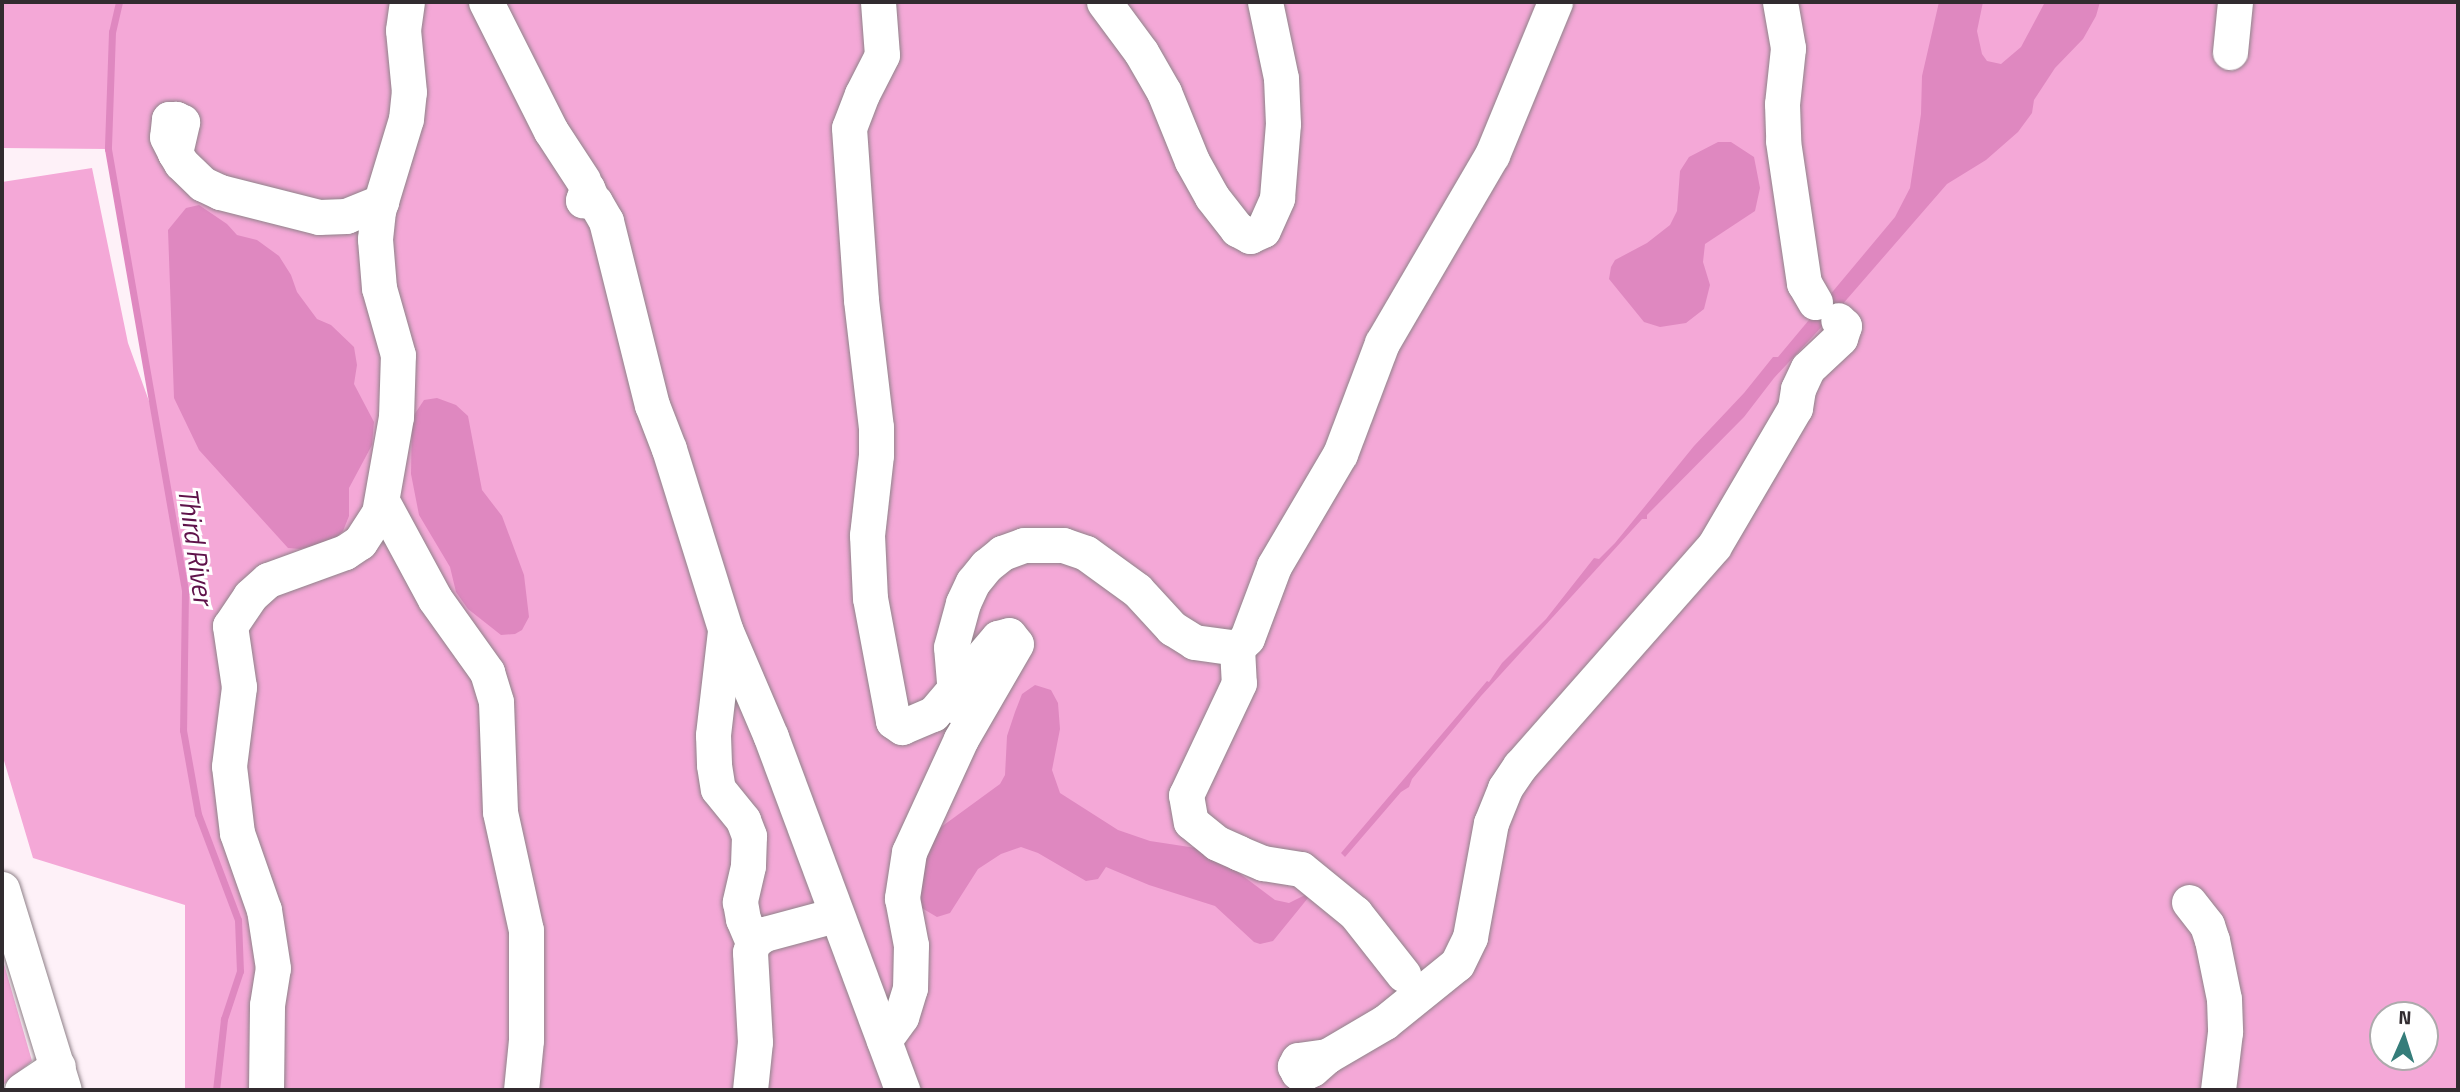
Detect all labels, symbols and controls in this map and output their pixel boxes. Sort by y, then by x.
water label: Third River [171,486,221,606]
north arrow [2369,1001,2439,1071]
text: N [2398,1002,2412,1031]

